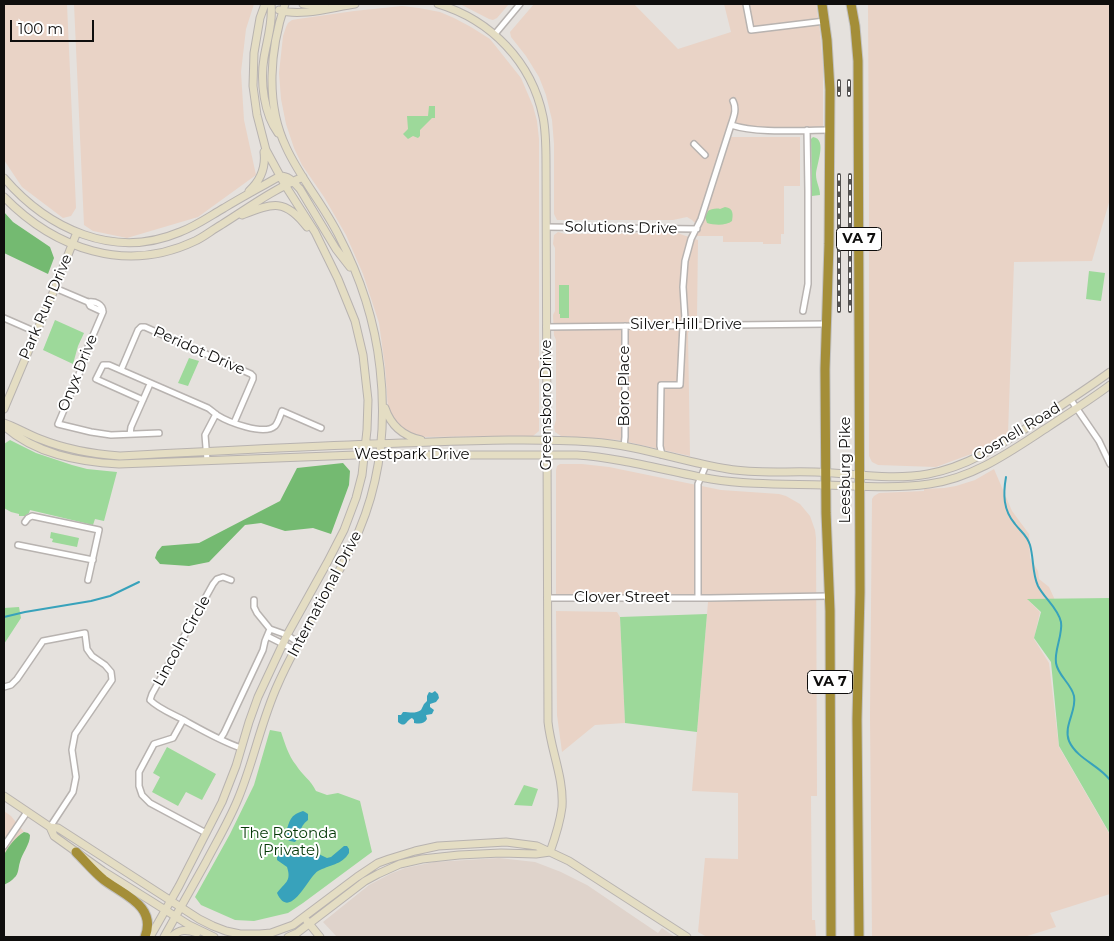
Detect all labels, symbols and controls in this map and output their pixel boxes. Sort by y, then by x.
scale bar [12,10,96,42]
text: 100 m [18,19,63,38]
street label: Solutions Drive [564,218,678,238]
road number: VA 7 [836,228,882,250]
street label: Park Run Drive [16,252,76,362]
street label: Silver Hill Drive [630,316,742,334]
street label: Peridot Drive [150,323,248,379]
street label: Onyx Drive [54,332,102,414]
street label: Greensboro Drive [538,339,556,471]
street label: Boro Place [616,346,634,426]
street label: Gosnell Road [970,399,1064,465]
street label: Leesburg Pike [837,417,855,523]
street label: Westpark Drive [354,446,470,464]
street label: International Drive [284,528,366,660]
street label: Clover Street [574,589,670,607]
street label: Lincoln Circle [150,593,214,689]
road number: VA 7 [808,670,852,694]
park label: The Rotonda (Private) [241,825,337,860]

